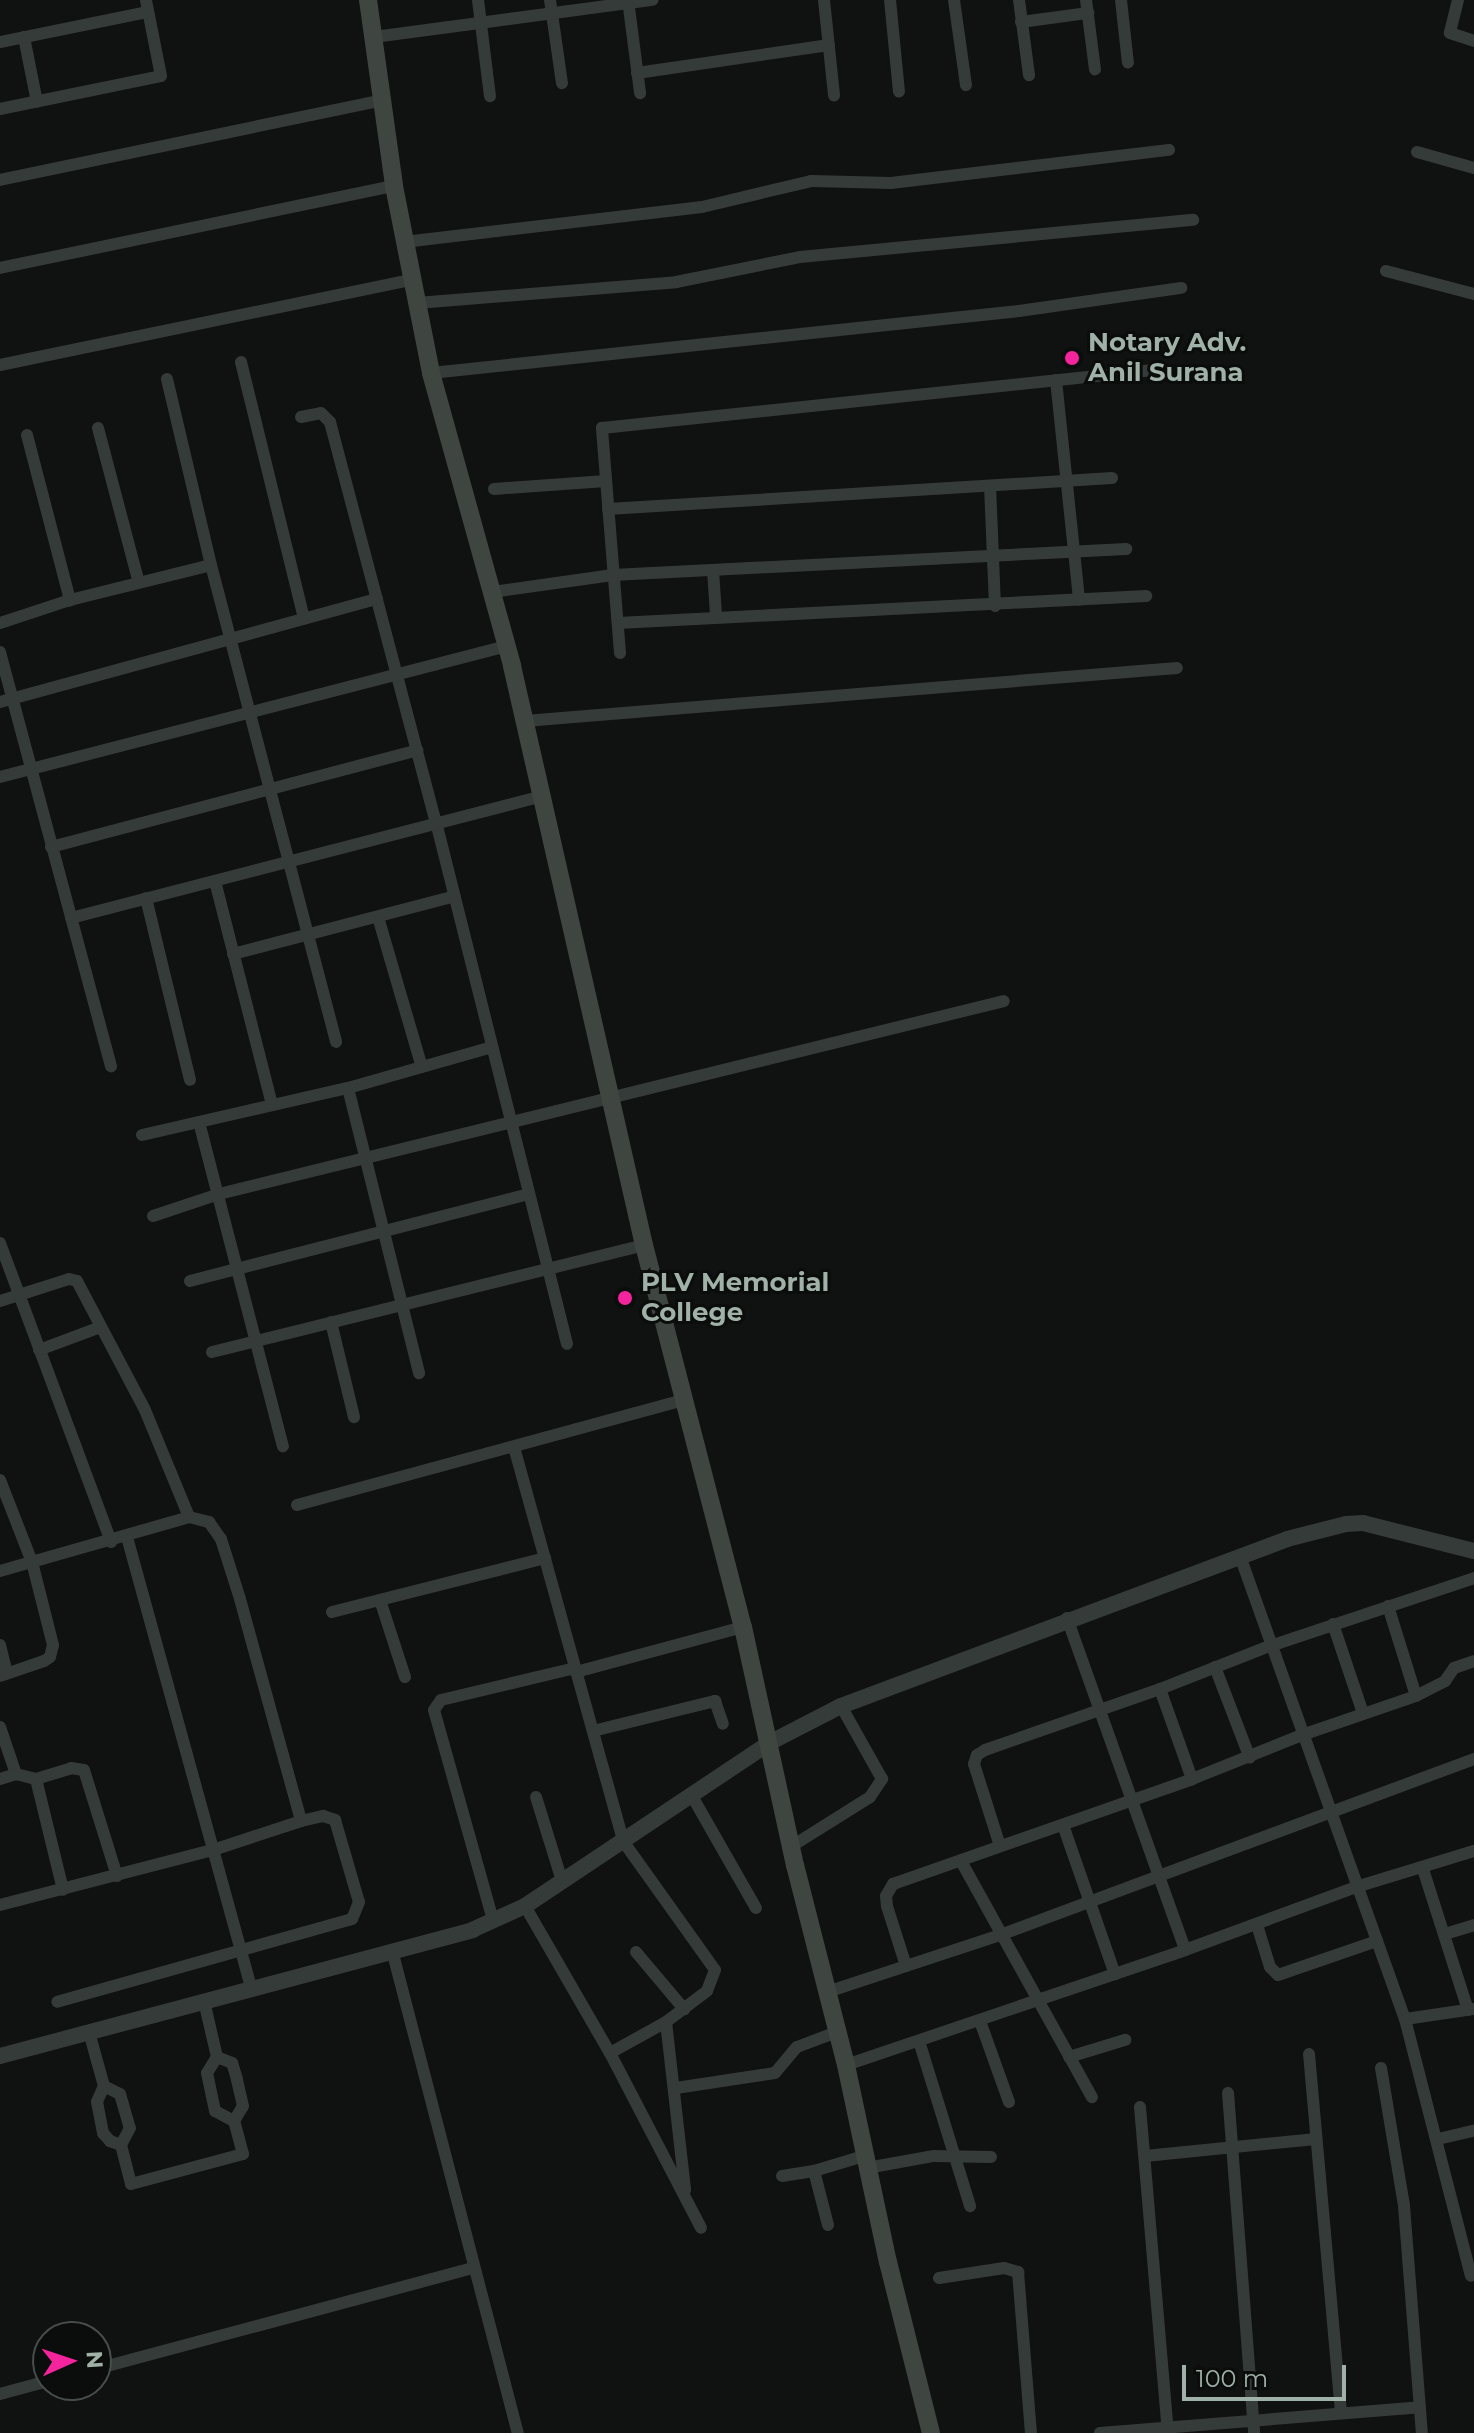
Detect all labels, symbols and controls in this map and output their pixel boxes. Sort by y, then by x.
place label: Notary Adv. Anil Surana [1088,327,1246,388]
marker: Notary Adv. Anil Surana [1063,349,1081,367]
place label: PLV Memorial College [641,1267,829,1328]
marker: PLV Memorial College [616,1289,634,1307]
north arrow [32,2321,112,2401]
scale bar [1186,2349,1350,2399]
text: N [81,2350,108,2369]
text: 100 m [1196,2364,1268,2393]

